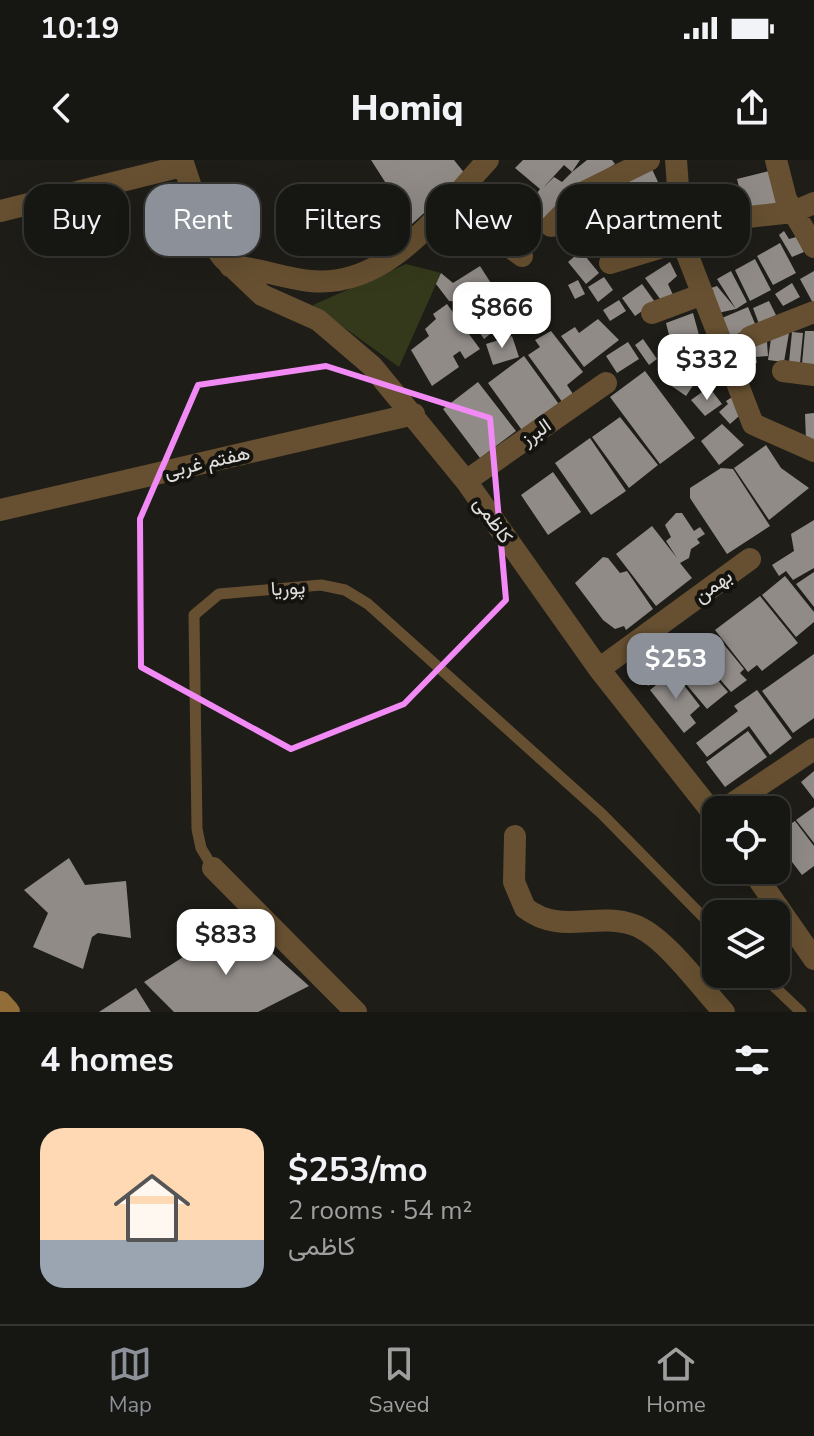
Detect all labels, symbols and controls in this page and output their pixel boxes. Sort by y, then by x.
text: 10:19 [40,8,119,49]
text: Homiq [351,84,463,133]
icon: back [40,86,84,130]
icon: share [730,86,774,130]
chip: Buy [24,184,129,256]
chip: Rent [145,184,260,256]
chip: Filters [276,184,410,256]
chip: New [426,184,541,256]
chip: Apartment [557,184,750,256]
pin: $866 [455,282,549,350]
text: $866 [471,290,533,325]
pin: $332 [660,334,754,402]
text: $332 [676,342,738,377]
street label: البرز [514,412,557,453]
street label: هفتم غربی [161,439,253,485]
street label: کاظمی [467,491,519,549]
street label: بهمن [688,563,738,609]
street label: پوریا [270,573,306,603]
pin: $253 [629,633,723,701]
text: $253 [645,641,707,676]
map controls [702,796,790,988]
button: locate [702,796,790,884]
button: layers [702,900,790,988]
pin: $833 [179,909,273,977]
text: $833 [195,917,257,952]
text: 4 homes [40,1037,174,1083]
icon: filters [730,1038,774,1082]
text: $253/mo [288,1147,428,1193]
icon: home [104,1160,200,1256]
text: 2 rooms · 54 m² [288,1193,472,1228]
text: کاظمی [288,1229,355,1264]
tab: Map [108,1342,152,1420]
tab: Saved [369,1342,430,1420]
tab: Home [646,1342,706,1420]

